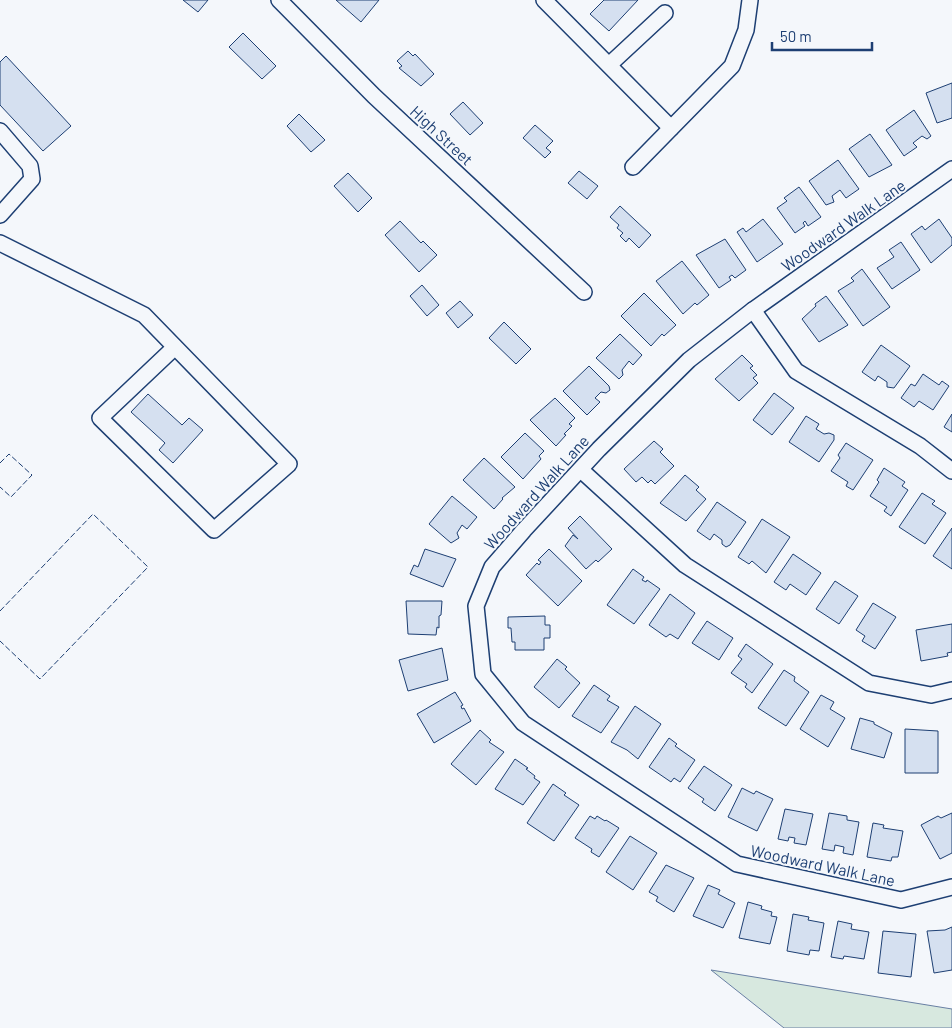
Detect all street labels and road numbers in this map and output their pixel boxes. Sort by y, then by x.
street label: High Street [407,101,477,169]
street label: Woodward Walk Lane [777,175,909,275]
street label: Woodward Walk Lane [480,431,592,553]
street label: Woodward Walk Lane [749,840,897,890]

